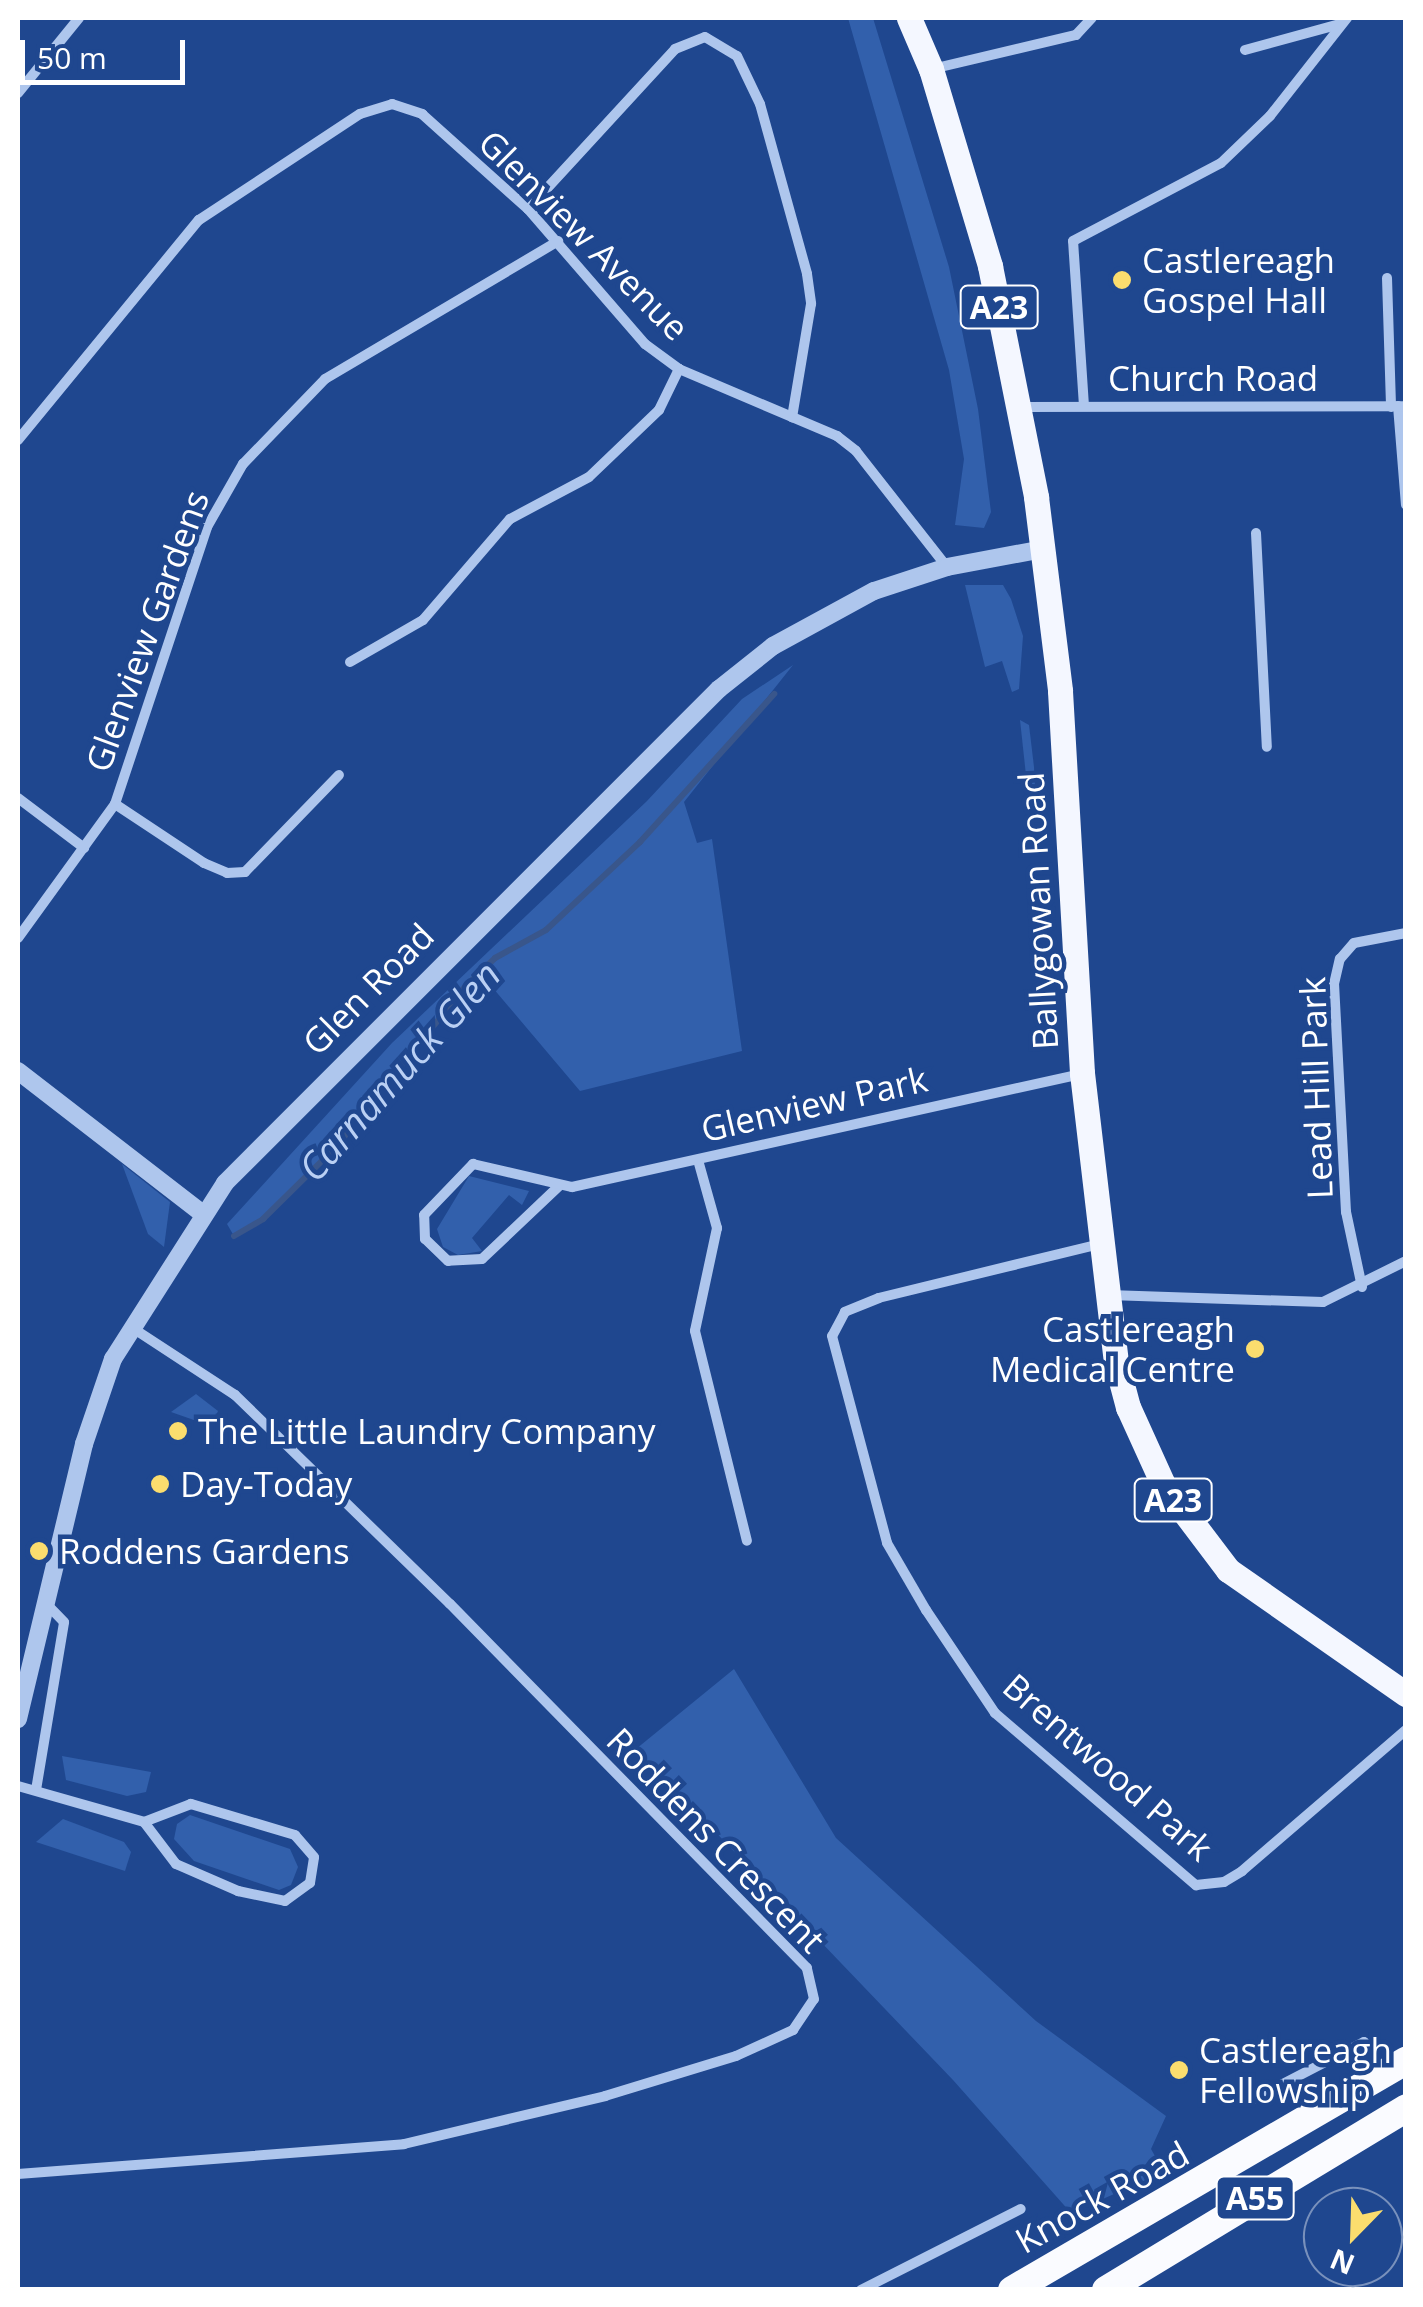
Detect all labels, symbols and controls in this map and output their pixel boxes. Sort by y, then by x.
scale bar [25,20,190,82]
text: 50 m [37,37,107,78]
street label: Glenview Avenue [470,121,698,349]
place label: Castlereagh Gospel Hall [1142,239,1335,321]
marker: Castlereagh Gospel Hall [1111,269,1133,291]
road number: A23 [959,280,1039,334]
street label: Church Road [1108,357,1318,399]
street label: Glenview Gardens [77,485,217,777]
street label: Ballygowan Road [1010,771,1066,1051]
street label: Glen Road [294,915,442,1063]
water label: Carnamuck Glen [289,952,509,1190]
street label: Lead Hill Park [1291,976,1341,1200]
street label: Glenview Park [697,1058,931,1150]
place label: Castlereagh Medical Centre [990,1308,1235,1390]
marker: Castlereagh Medical Centre [1244,1338,1266,1360]
place label: The Little Laundry Company [198,1410,655,1452]
marker: The Little Laundry Company [167,1420,189,1442]
place label: Day-Today [180,1463,352,1505]
marker: Day-Today [149,1473,171,1495]
road number: A23 [1133,1473,1213,1527]
place label: Roddens Gardens [59,1530,350,1572]
marker: Roddens Gardens [28,1540,50,1562]
street label: Brentwood Park [995,1665,1221,1869]
street label: Roddens Crescent [598,1719,834,1961]
place label: Castlereagh Fellowship [1199,2029,1392,2111]
marker: Castlereagh Fellowship [1168,2059,1190,2081]
street label: Knock Road [1008,2132,1196,2262]
road number: A55 [1215,2171,1295,2225]
north arrow [1303,2187,1403,2287]
text: N [1324,2241,1360,2285]

